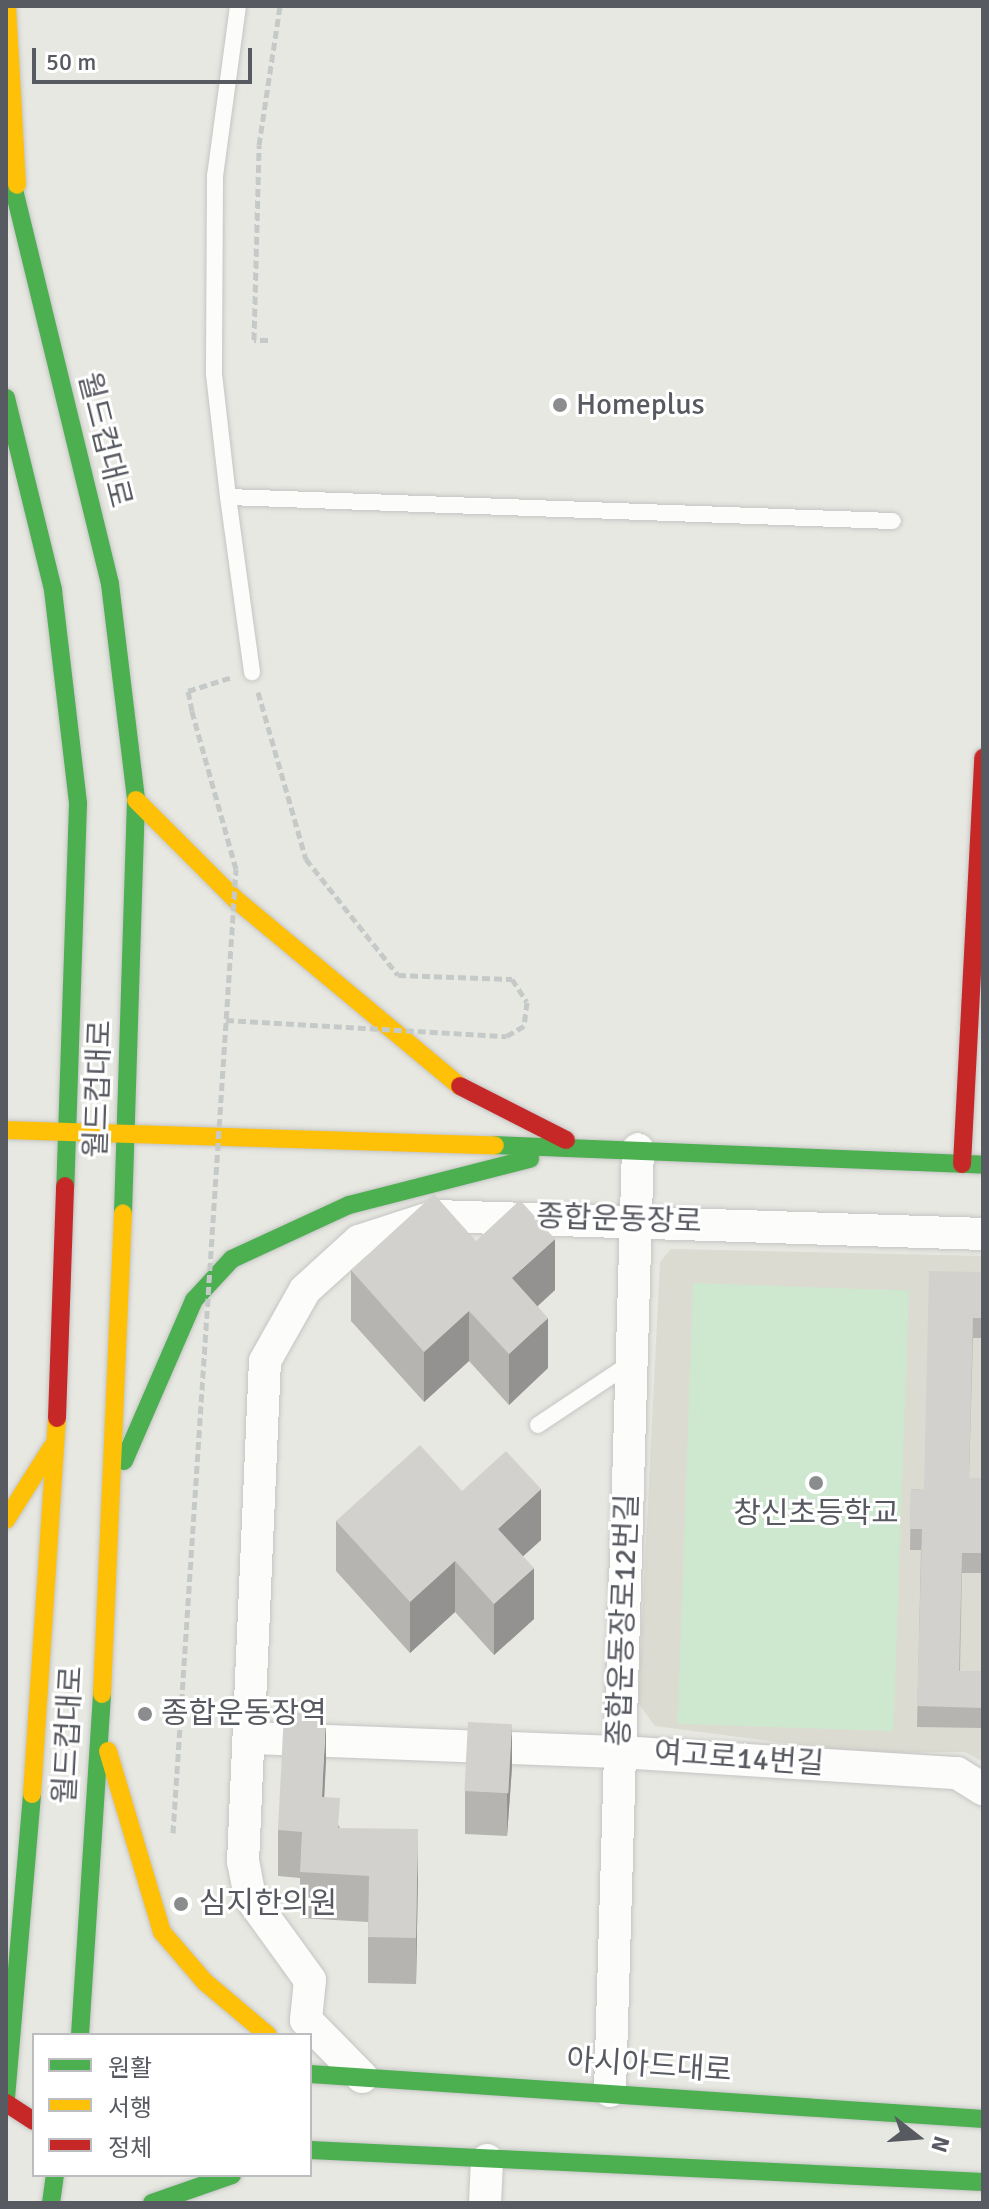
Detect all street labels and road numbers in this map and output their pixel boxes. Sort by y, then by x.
street label: 월드컵대로 [70,369,138,511]
street label: 월드컵대로 [79,1019,119,1159]
street label: 종합운동장로 [536,1199,702,1241]
street label: 종합운동장로12번길 [602,1493,646,1747]
street label: 월드컵대로 [47,1665,91,1805]
street label: 여고로14번길 [653,1735,825,1783]
street label: 아시아드대로 [565,2042,733,2090]

